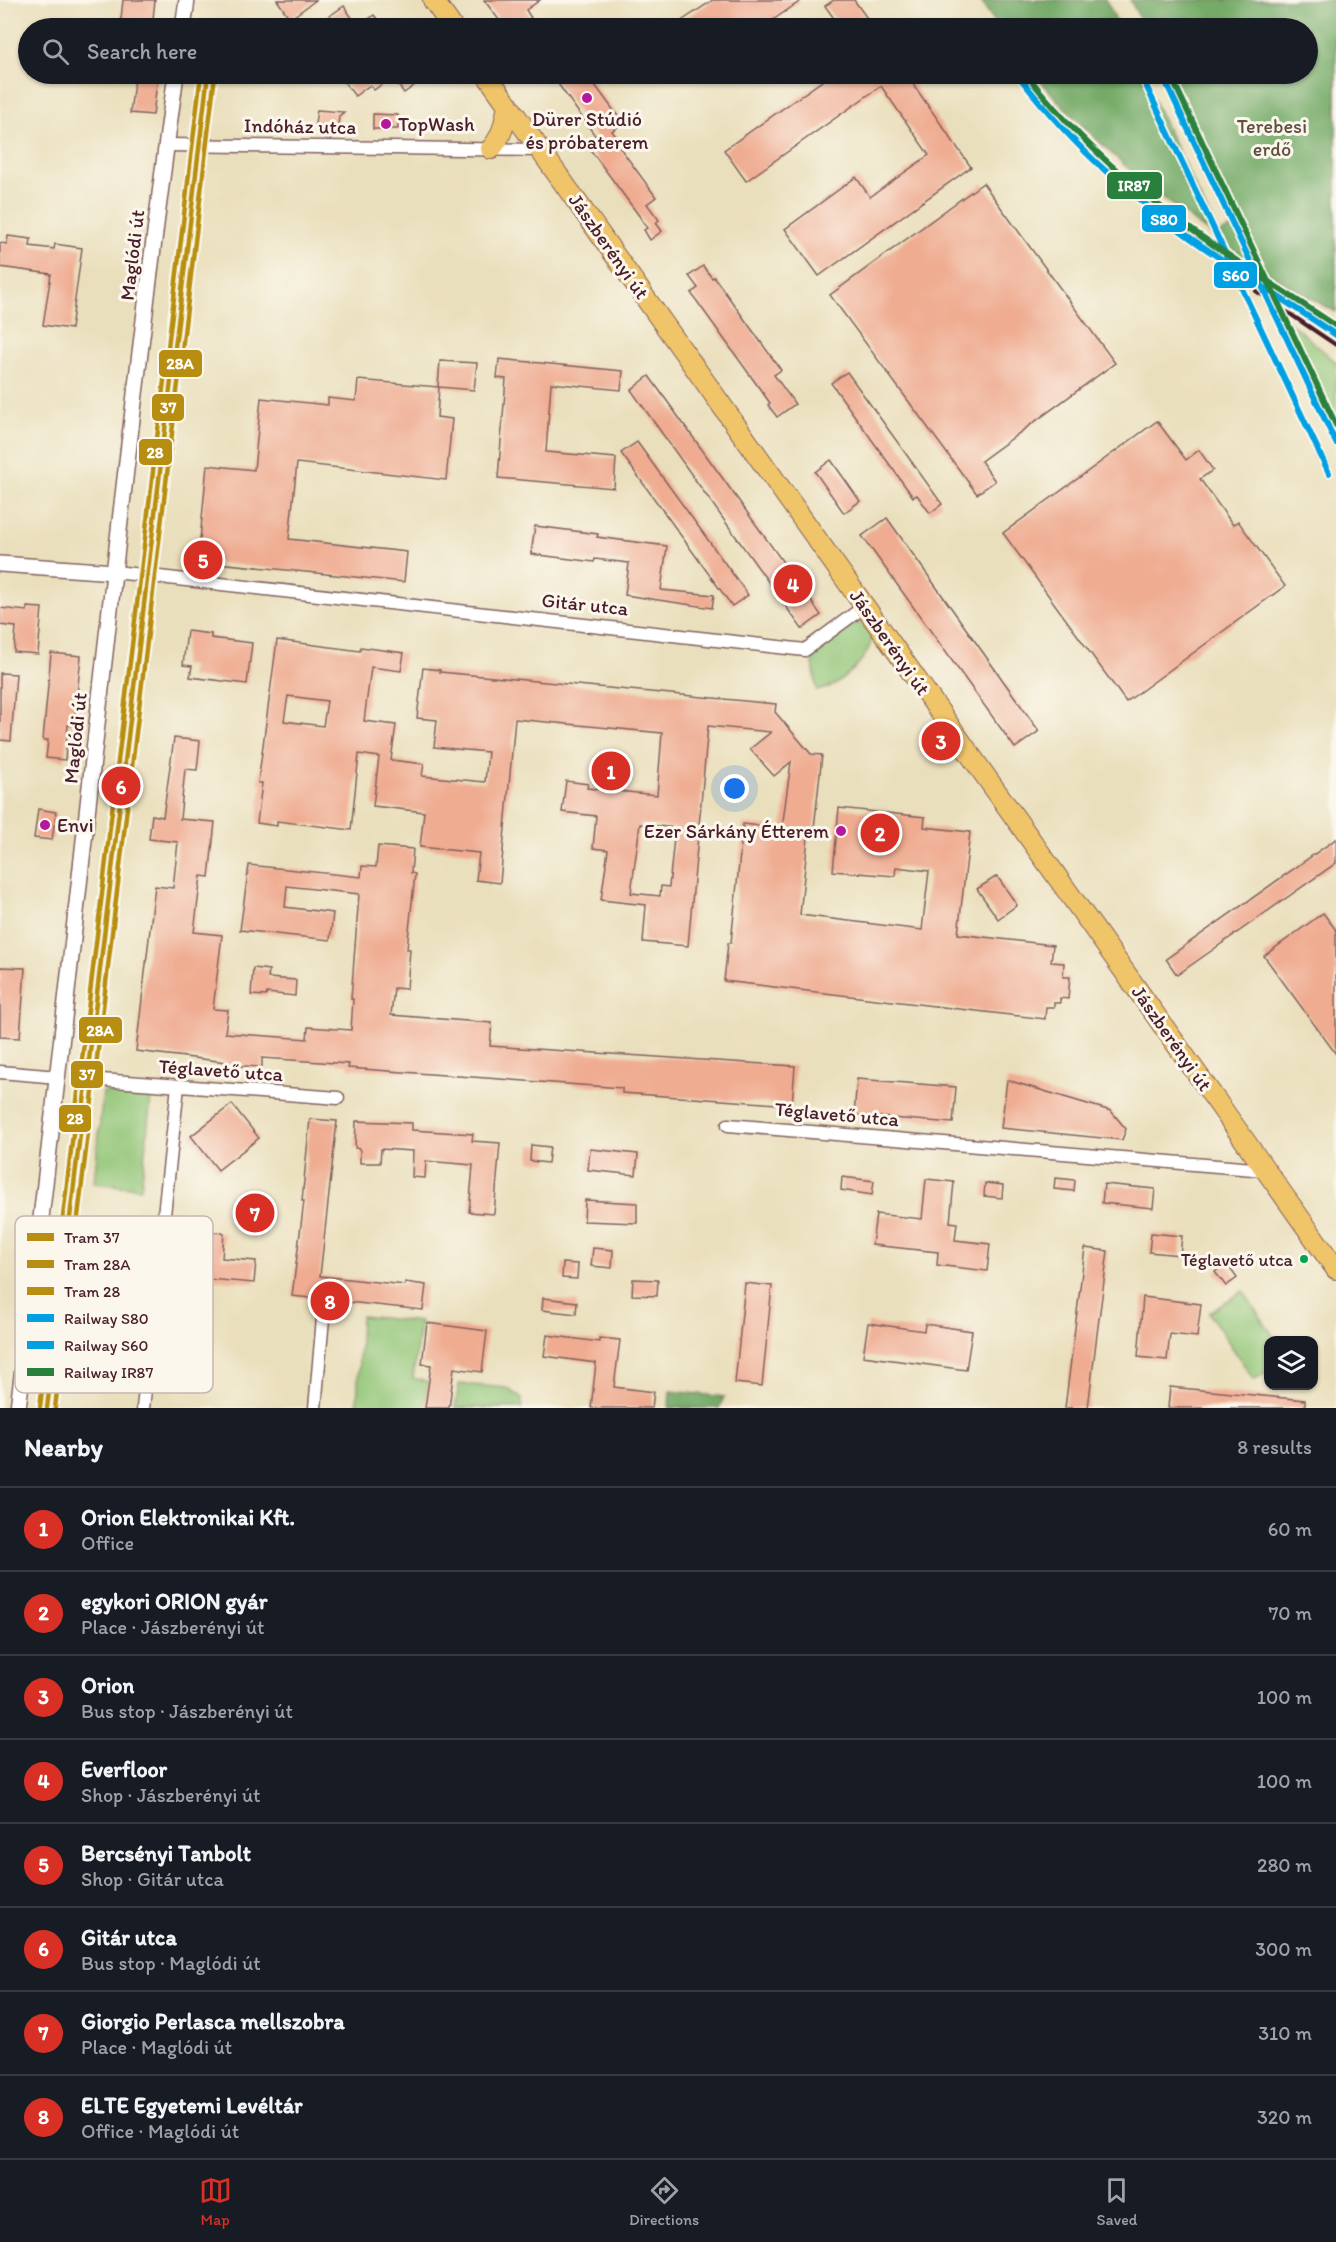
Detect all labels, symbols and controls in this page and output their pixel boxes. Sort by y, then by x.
search box [18,18,1318,84]
icon: search [39,35,72,68]
text: Search here [87,38,197,65]
marker: Dürer Stúdió és próbaterem [580,91,594,105]
place label: Dürer Stúdió és próbaterem [525,107,649,154]
place label: TopWash [398,112,475,136]
street label: Indóház utca [244,113,357,139]
park label: Terebesi erdő [1237,114,1307,161]
marker: TopWash [379,117,393,131]
line badge: IR87 [1106,171,1163,200]
text: IR87 [1118,176,1150,195]
street label: Jászberényi út [564,189,654,303]
line badge: S80 [1141,204,1187,233]
street label: Maglódi út [115,208,149,302]
text: S80 [1150,210,1178,229]
line badge: S60 [1213,261,1258,289]
text: S60 [1222,266,1250,285]
line badge: 28A [158,349,203,378]
text: 28A [166,354,194,373]
line badge: 37 [151,393,185,422]
text: 37 [160,398,176,417]
line badge: 28 [138,438,173,466]
text: 28 [146,443,164,462]
pin: 5 [184,538,222,582]
pin: 4 [774,562,812,606]
street label: Jászberényi út [845,585,935,699]
street label: Gitár utca [540,588,630,621]
street label: Maglódi út [58,691,92,785]
pin: 3 [922,718,960,764]
pin: 1 [592,748,630,794]
pin: 6 [102,764,140,808]
your location [720,774,749,803]
pin: 2 [860,810,900,856]
place label: Envi [57,813,94,837]
marker: Envi [38,818,52,832]
place label: Ezer Sárkány Étterem [644,819,829,843]
marker: Ezer Sárkány Étterem [834,824,848,838]
street label: Jászberényi út [1127,981,1217,1095]
line badge: 28A [78,1016,123,1044]
text: 28A [86,1021,114,1040]
street label: Téglavető utca [158,1054,285,1086]
line badge: 37 [70,1060,104,1089]
text: 37 [79,1065,95,1084]
street label: Téglavető utca [774,1097,901,1131]
line badge: 28 [58,1104,92,1133]
text: 28 [66,1109,84,1128]
pin: 7 [236,1190,274,1236]
legend [15,1216,213,1393]
text: Tram 37 [64,1228,120,1247]
place label: Téglavető utca [1181,1249,1294,1271]
marker: Téglavető utca [1298,1253,1310,1265]
text: Tram 28A [64,1255,130,1274]
pin: 8 [310,1278,350,1324]
text: Tram 28 [64,1282,120,1301]
text: Railway S80 [64,1309,149,1328]
text: Railway S60 [64,1336,148,1355]
map controls [1264,1336,1318,1390]
button: layers [1264,1336,1318,1390]
text: Railway IR87 [64,1363,153,1382]
text: Nearby [24,1431,103,1463]
text: 8 results [1237,1435,1312,1459]
text: Orion Elektronikai Kft. [81,1504,295,1531]
text: 1 [39,1517,48,1541]
text: 60 m [1268,1517,1312,1541]
text: Office [81,1531,134,1555]
text: egykori ORION gyár [81,1588,267,1615]
text: 2 [38,1601,49,1625]
text: 70 m [1268,1601,1312,1625]
text: Place · Jászberényi út [81,1615,264,1639]
text: Orion [81,1672,134,1699]
text: 3 [38,1685,49,1709]
text: 100 m [1257,1685,1312,1709]
text: Bus stop · Jászberényi út [81,1699,293,1723]
text: Everfloor [81,1756,167,1783]
text: 4 [37,1769,50,1793]
text: 100 m [1257,1769,1312,1793]
text: Shop · Jászberényi út [81,1783,260,1807]
text: Bercsényi Tanbolt [81,1840,251,1867]
text: 5 [38,1853,49,1877]
text: 280 m [1257,1853,1312,1877]
text: Shop · Gitár utca [81,1867,224,1891]
text: Gitár utca [81,1924,177,1951]
text: 6 [38,1937,49,1961]
text: 300 m [1255,1937,1312,1961]
text: Bus stop · Maglódi út [81,1951,261,1975]
text: Giorgio Perlasca mellszobra [81,2008,345,2035]
text: 7 [39,2021,48,2045]
text: 310 m [1258,2021,1312,2045]
text: Place · Maglódi út [81,2035,232,2059]
text: ELTE Egyetemi Levéltár [81,2092,302,2119]
text: 8 [38,2105,49,2129]
text: 320 m [1257,2105,1312,2129]
text: Office · Maglódi út [81,2119,239,2143]
tab: Map [199,2174,232,2229]
tab: Directions [629,2174,699,2229]
tab: Saved [1097,2174,1137,2229]

